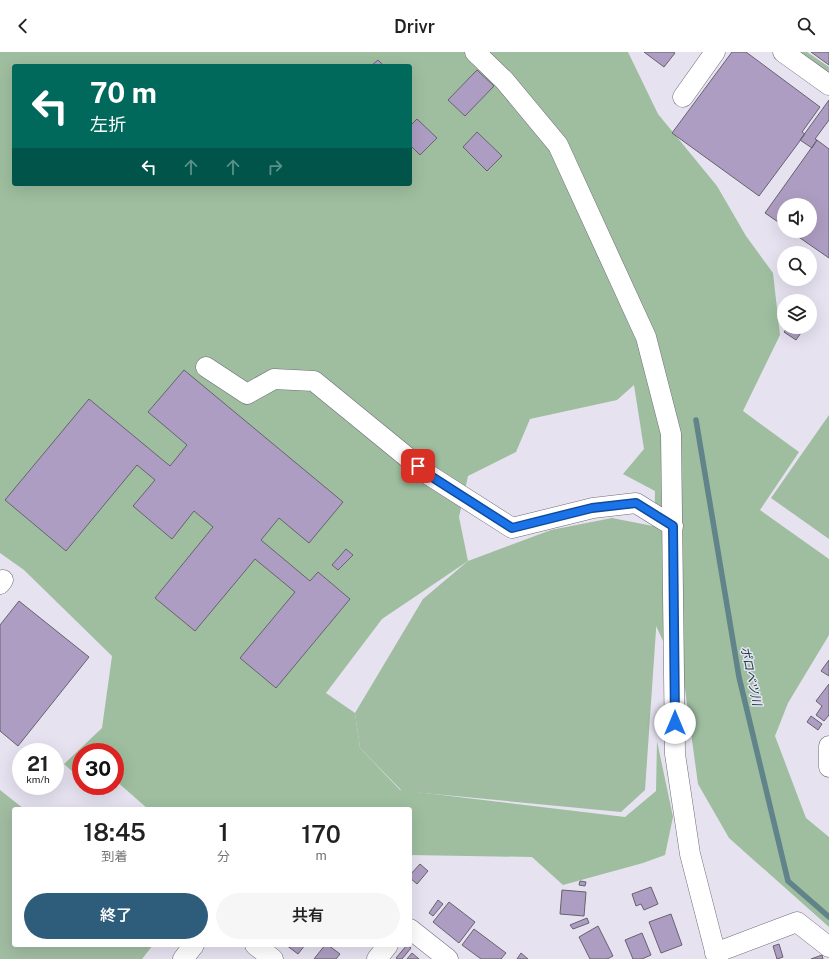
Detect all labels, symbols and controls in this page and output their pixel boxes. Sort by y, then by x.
icon: back [12,15,34,37]
icon: search [795,15,817,37]
text: Drivr [394,16,435,37]
text: 70 m [90,76,157,109]
icon: left [24,80,76,132]
text: 左折 [90,114,126,135]
icon: left [138,156,160,178]
icon: ahead [180,156,202,178]
icon: ahead [222,156,244,178]
icon: right [264,156,286,178]
map controls [777,198,817,334]
button: sound [777,198,817,238]
button: search [777,246,817,286]
button: layers [777,294,817,334]
pin [401,449,435,483]
icon: arrive [407,455,429,477]
water label: ポロベツ川 [738,645,764,709]
position arrow [654,702,696,744]
speed limit sign: 30 [72,743,124,795]
text: 21 [27,752,49,776]
text: km/h [26,773,50,785]
text: 18:45 [83,818,146,846]
text: 1 [219,818,229,846]
text: 170 [301,820,341,848]
text: m [315,848,327,863]
text: 到着 [102,849,128,864]
text: 分 [217,849,230,864]
button: 終了 [24,893,208,939]
button: 共有 [216,893,400,939]

